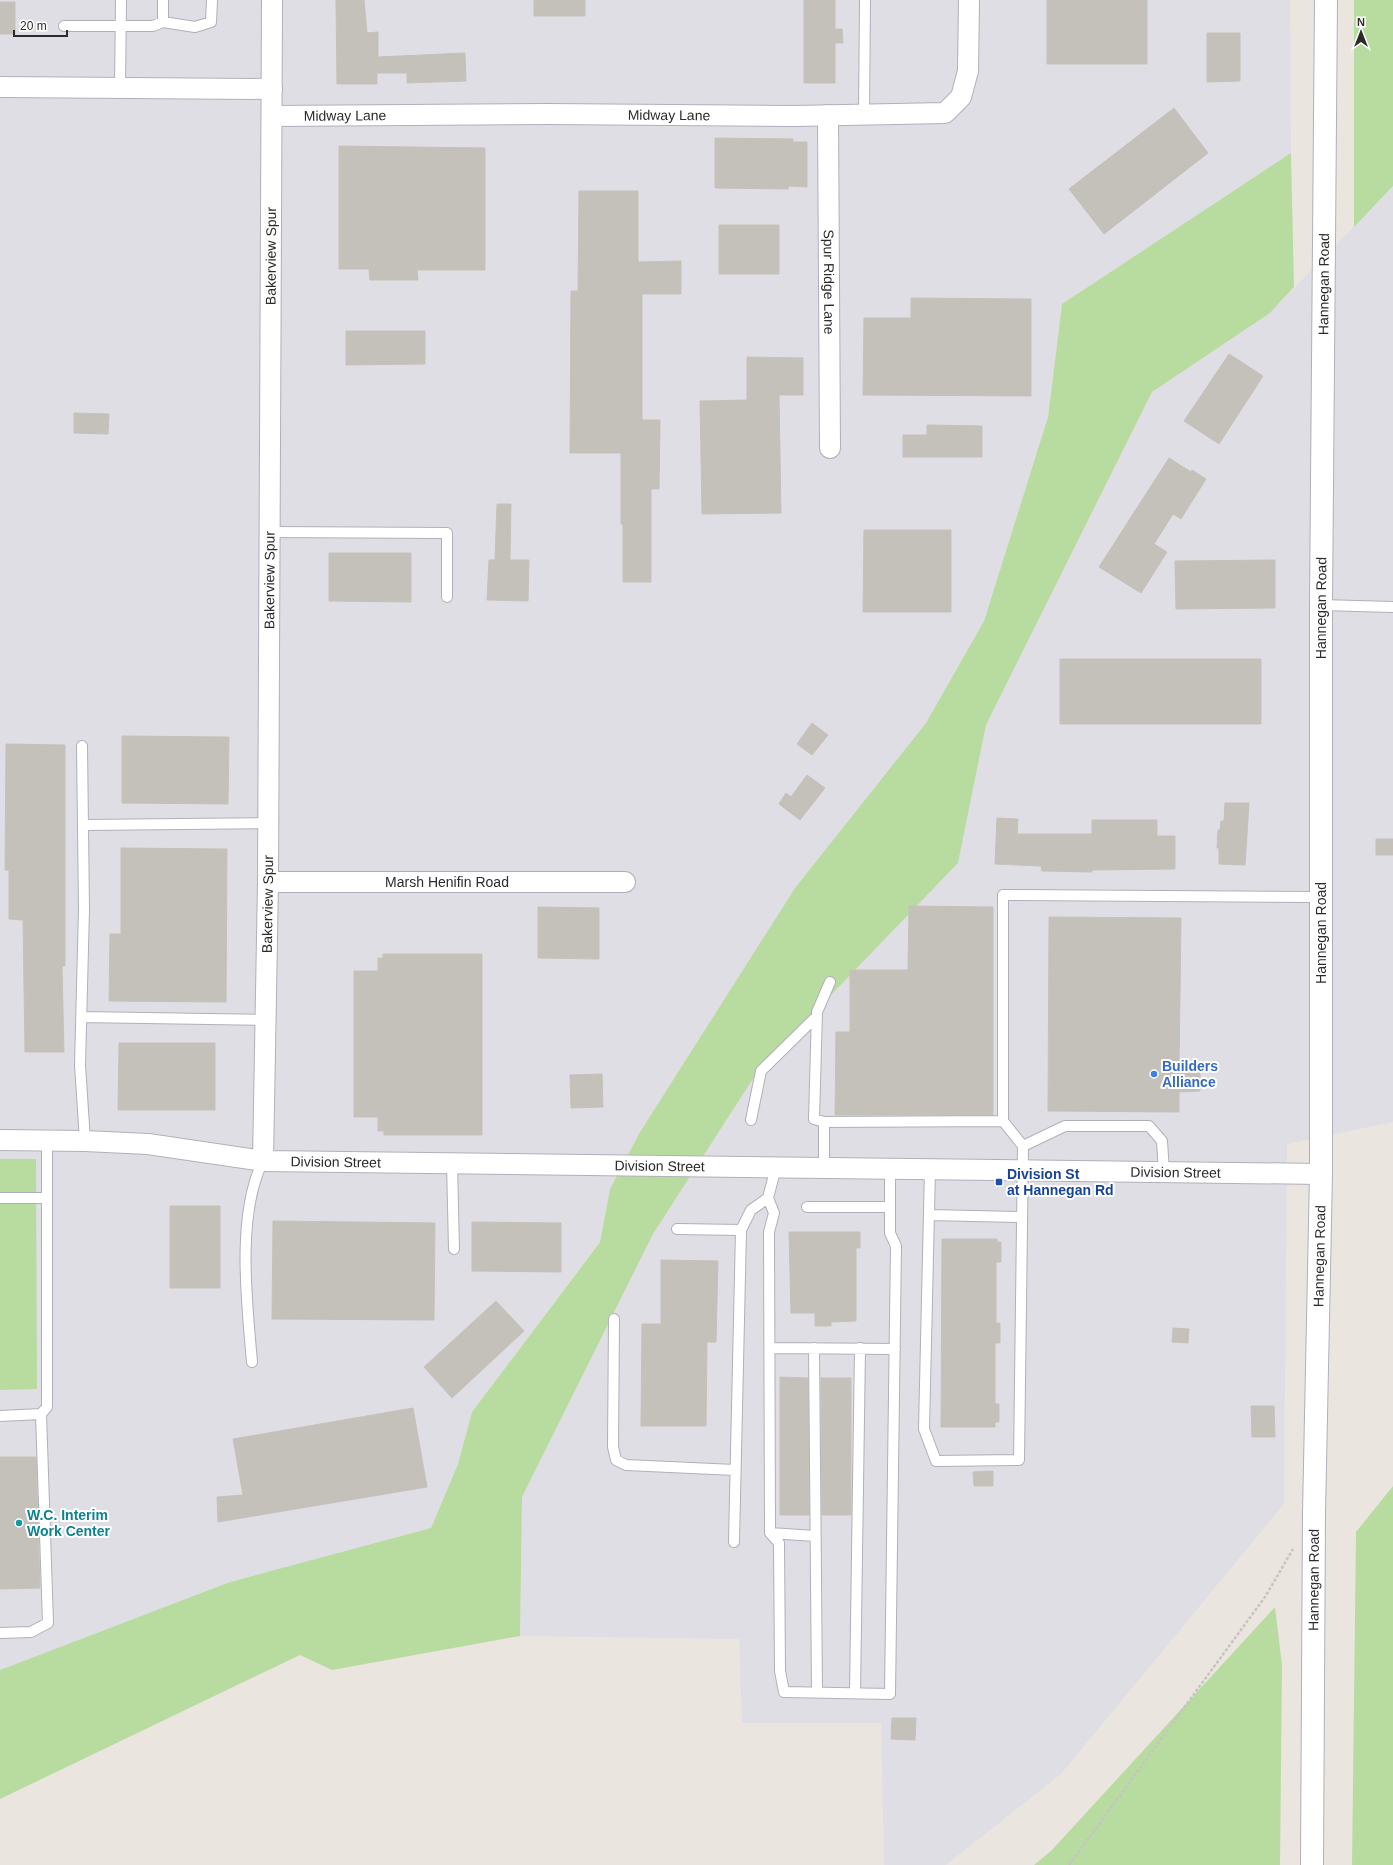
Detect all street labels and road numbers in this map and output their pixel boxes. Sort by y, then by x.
street label: Midway Lane [304,107,387,124]
street label: Midway Lane [628,107,711,123]
street label: Bakerview Spur [263,207,279,305]
street label: Spur Ridge Lane [821,229,837,335]
street label: Hannegan Road [1315,233,1332,335]
street label: Bakerview Spur [261,531,278,629]
street label: Hannegan Road [1313,557,1329,659]
street label: Bakerview Spur [259,855,276,953]
street label: Marsh Henifin Road [385,874,509,890]
street label: Hannegan Road [1313,882,1329,984]
street label: Division Street [290,1153,381,1170]
street label: Division Street [614,1157,705,1174]
street label: Division Street [1130,1164,1221,1181]
street label: Hannegan Road [1310,1205,1328,1307]
street label: Hannegan Road [1305,1529,1322,1631]

